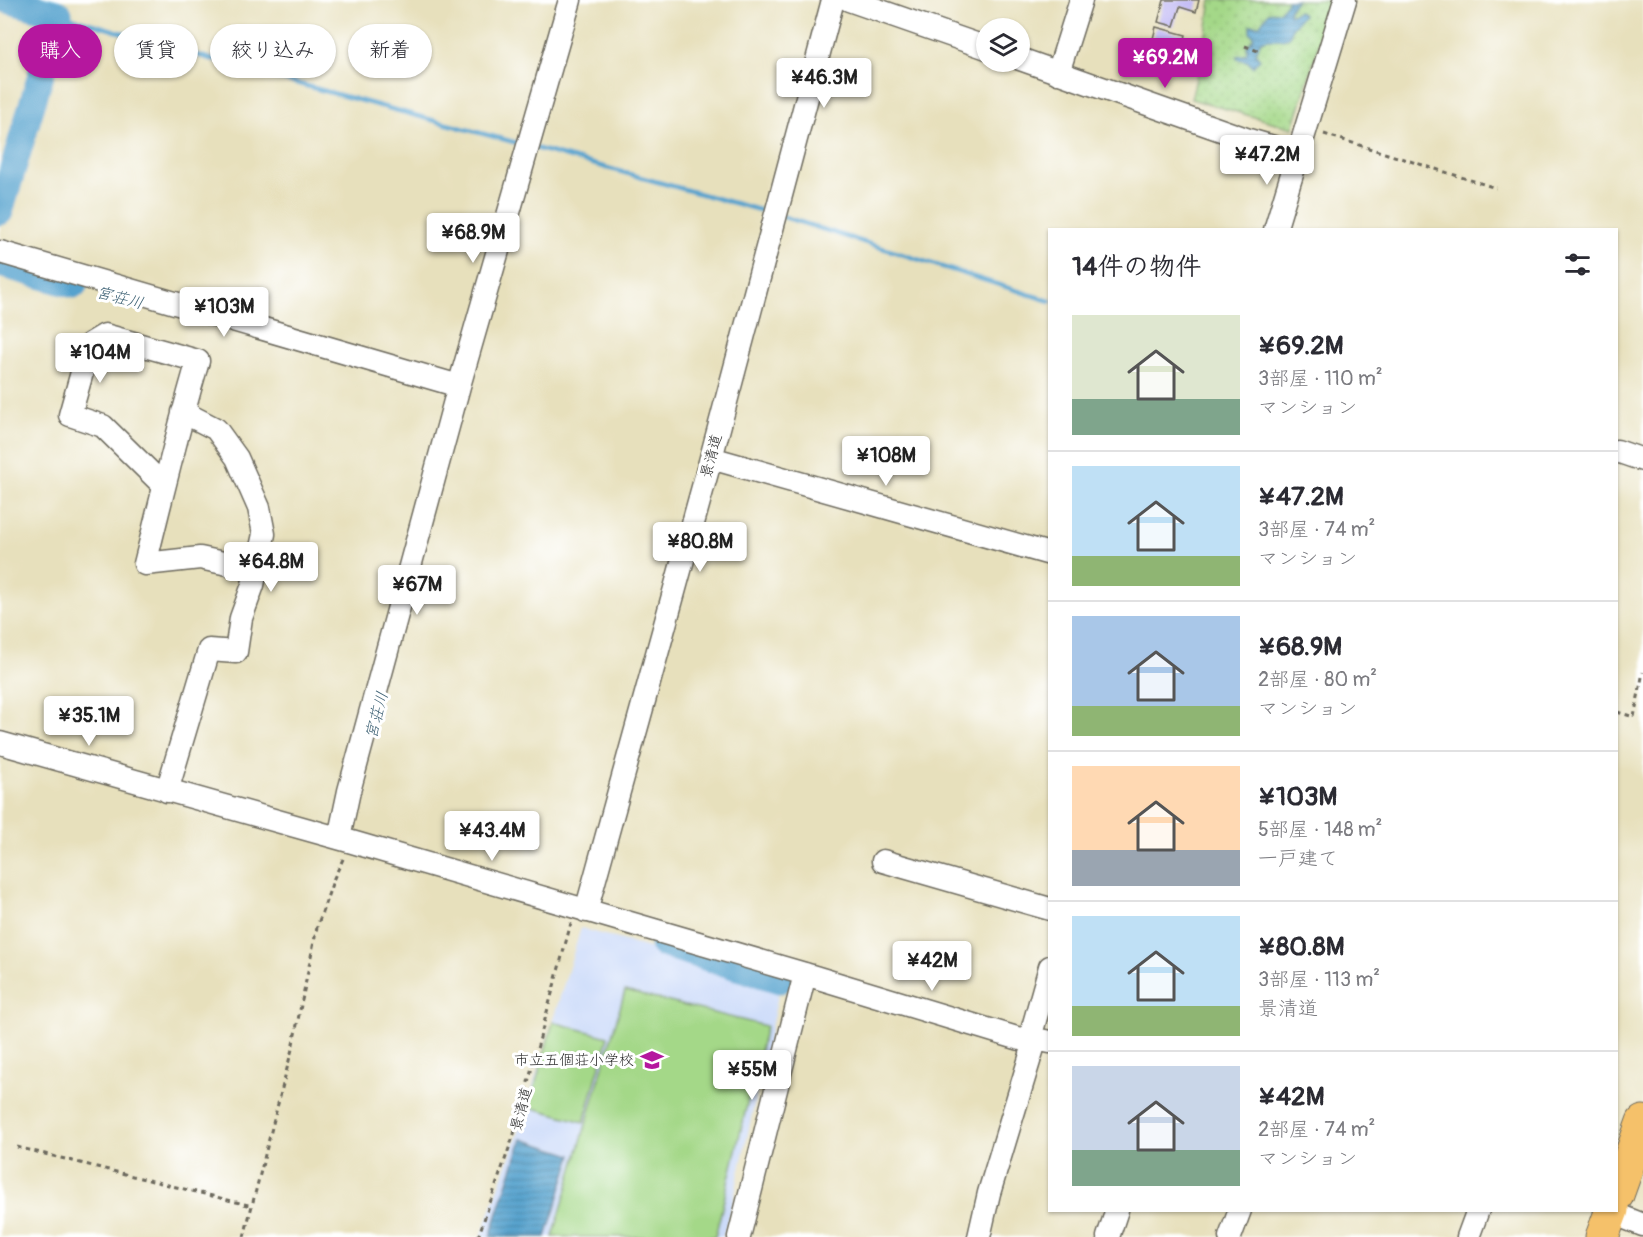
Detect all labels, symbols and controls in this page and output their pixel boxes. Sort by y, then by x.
map controls [976,18,1030,72]
button: layers [976,18,1030,72]
chip: 購入 [18,24,102,78]
chip: 賃貸 [114,24,198,78]
chip: 絞り込み [210,24,336,78]
chip: 新着 [348,24,432,78]
pin: ¥69.2M [1116,38,1214,89]
text: ¥69.2M [1132,45,1198,70]
pin: ¥46.3M [775,58,873,109]
text: ¥46.3M [790,65,858,90]
pin: ¥47.2M [1218,135,1316,186]
text: ¥47.2M [1234,142,1300,167]
pin: ¥68.9M [424,213,522,264]
text: ¥68.9M [441,220,505,245]
icon: filters [1561,248,1594,281]
text: 14件の物件 [1072,251,1201,283]
water label: 宮荘川 [94,282,146,314]
pin: ¥103M [182,287,266,338]
text: ¥103M [194,294,254,319]
text: ¥69.2M [1258,330,1344,362]
pin: ¥104M [58,333,142,384]
icon: home [1120,339,1192,411]
text: ¥104M [69,340,131,365]
text: 3部屋 · 110 m² [1258,366,1383,391]
text: マンション [1258,395,1357,420]
street label: 景清道 [696,432,726,480]
pin: ¥108M [844,436,928,487]
text: ¥108M [856,443,916,468]
text: ¥47.2M [1258,481,1344,513]
icon: home [1120,490,1192,562]
text: 3部屋 · 74 m² [1258,517,1375,542]
pin: ¥80.8M [651,522,749,573]
text: ¥80.8M [667,529,733,554]
pin: ¥64.8M [222,542,320,593]
text: マンション [1258,546,1357,571]
text: ¥64.8M [238,549,304,574]
pin: ¥67M [381,565,453,616]
text: ¥67M [392,572,442,597]
text: ¥68.9M [1258,631,1342,663]
icon: home [1120,640,1192,712]
text: 2部屋 · 80 m² [1258,667,1377,692]
water label: 宮荘川 [361,689,393,741]
pin: ¥35.1M [40,696,138,747]
text: マンション [1258,696,1357,721]
text: ¥35.1M [58,703,120,728]
text: ¥103M [1258,781,1337,813]
icon: home [1120,790,1192,862]
pin: ¥43.4M [443,811,541,862]
text: 5部屋 · 148 m² [1258,817,1382,842]
text: ¥43.4M [458,818,526,843]
text: 一戸建て [1258,846,1338,871]
text: ¥80.8M [1258,931,1344,963]
icon: home [1120,940,1192,1012]
pin: ¥42M [896,941,968,992]
text: ¥42M [906,948,958,973]
text: 3部屋 · 113 m² [1258,967,1380,992]
text: 景清道 [1258,996,1318,1021]
school or university icon: 市立五個荘小学校 [639,1047,665,1073]
pin: ¥55M [716,1050,788,1101]
place label: 市立五個荘小学校 [514,1051,634,1070]
text: ¥55M [727,1057,777,1082]
text: ¥42M [1258,1081,1324,1113]
street label: 景清道 [506,1085,536,1133]
icon: home [1120,1090,1192,1162]
text: 2部屋 · 74 m² [1258,1117,1375,1142]
text: マンション [1258,1146,1357,1171]

